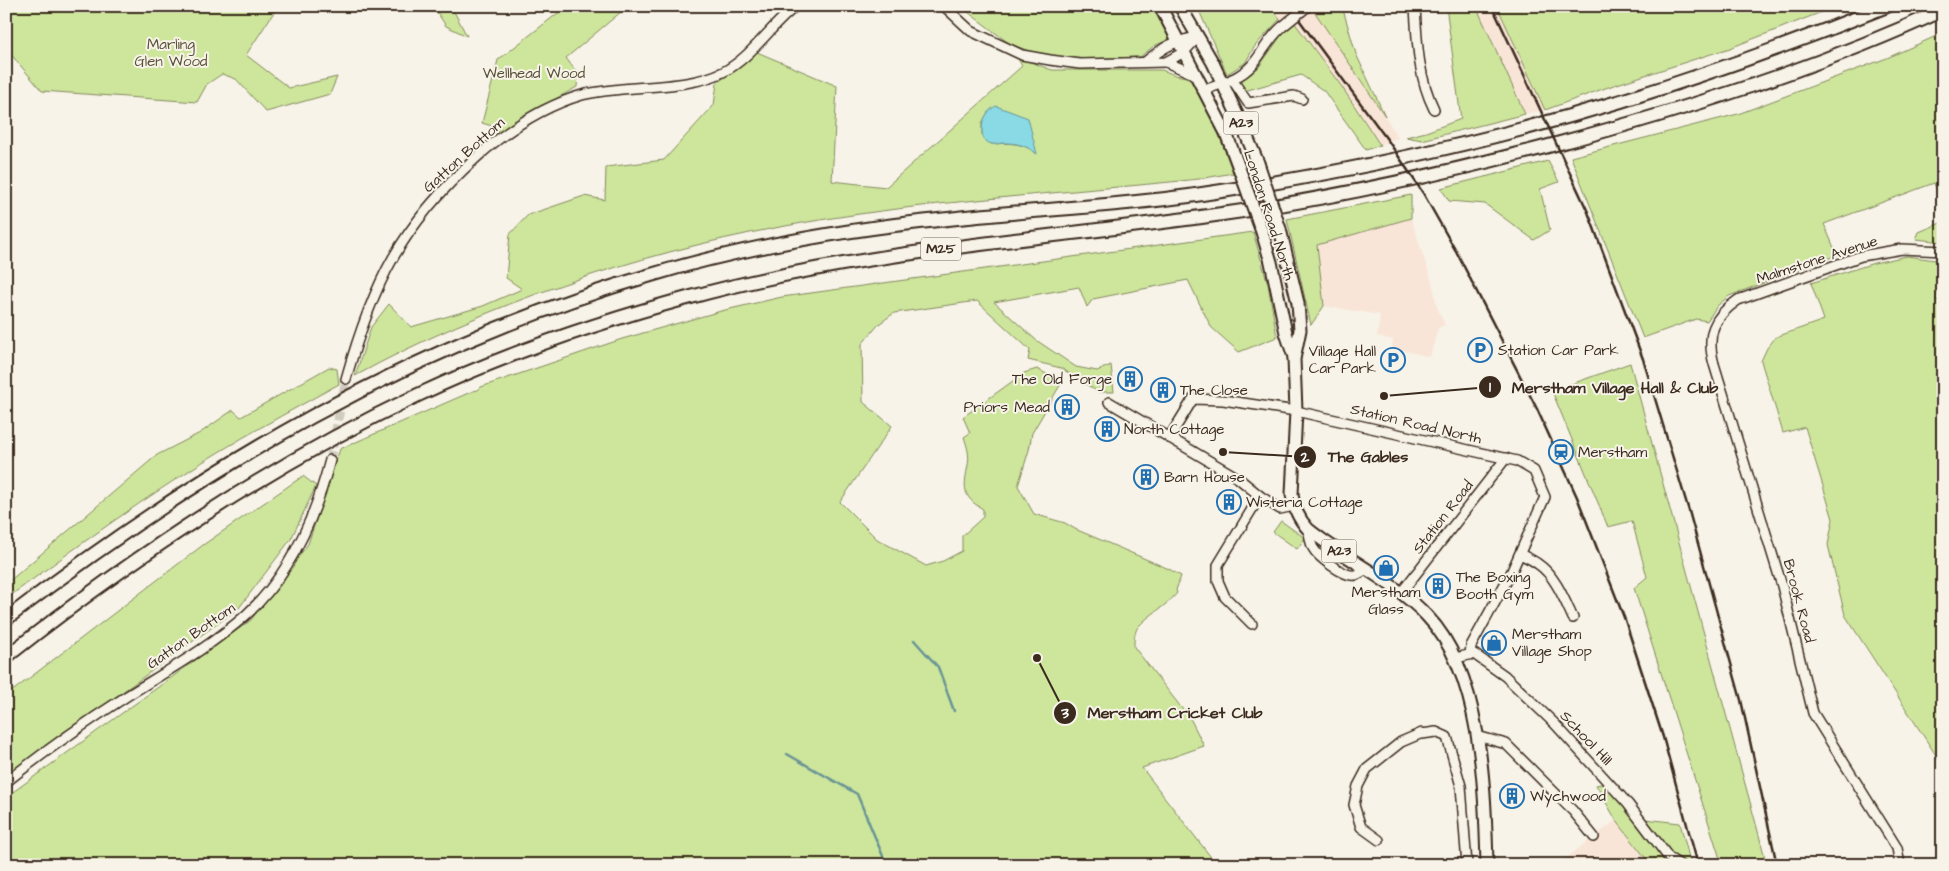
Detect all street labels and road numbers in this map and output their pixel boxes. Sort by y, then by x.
street label: Gatton Bottom [419,112,510,197]
road number: A23 [1224,112,1258,134]
street label: London Road North [1238,147,1300,283]
street label: Malmstone Avenue [1754,230,1880,290]
road number: M25 [921,238,961,260]
street label: Station Road North [1349,399,1484,449]
street label: Station Road [1408,476,1479,558]
road number: A23 [1322,540,1356,562]
street label: Brook Road [1778,557,1820,645]
street label: Gatton Bottom [143,598,240,674]
street label: School Hill [1555,706,1617,770]

